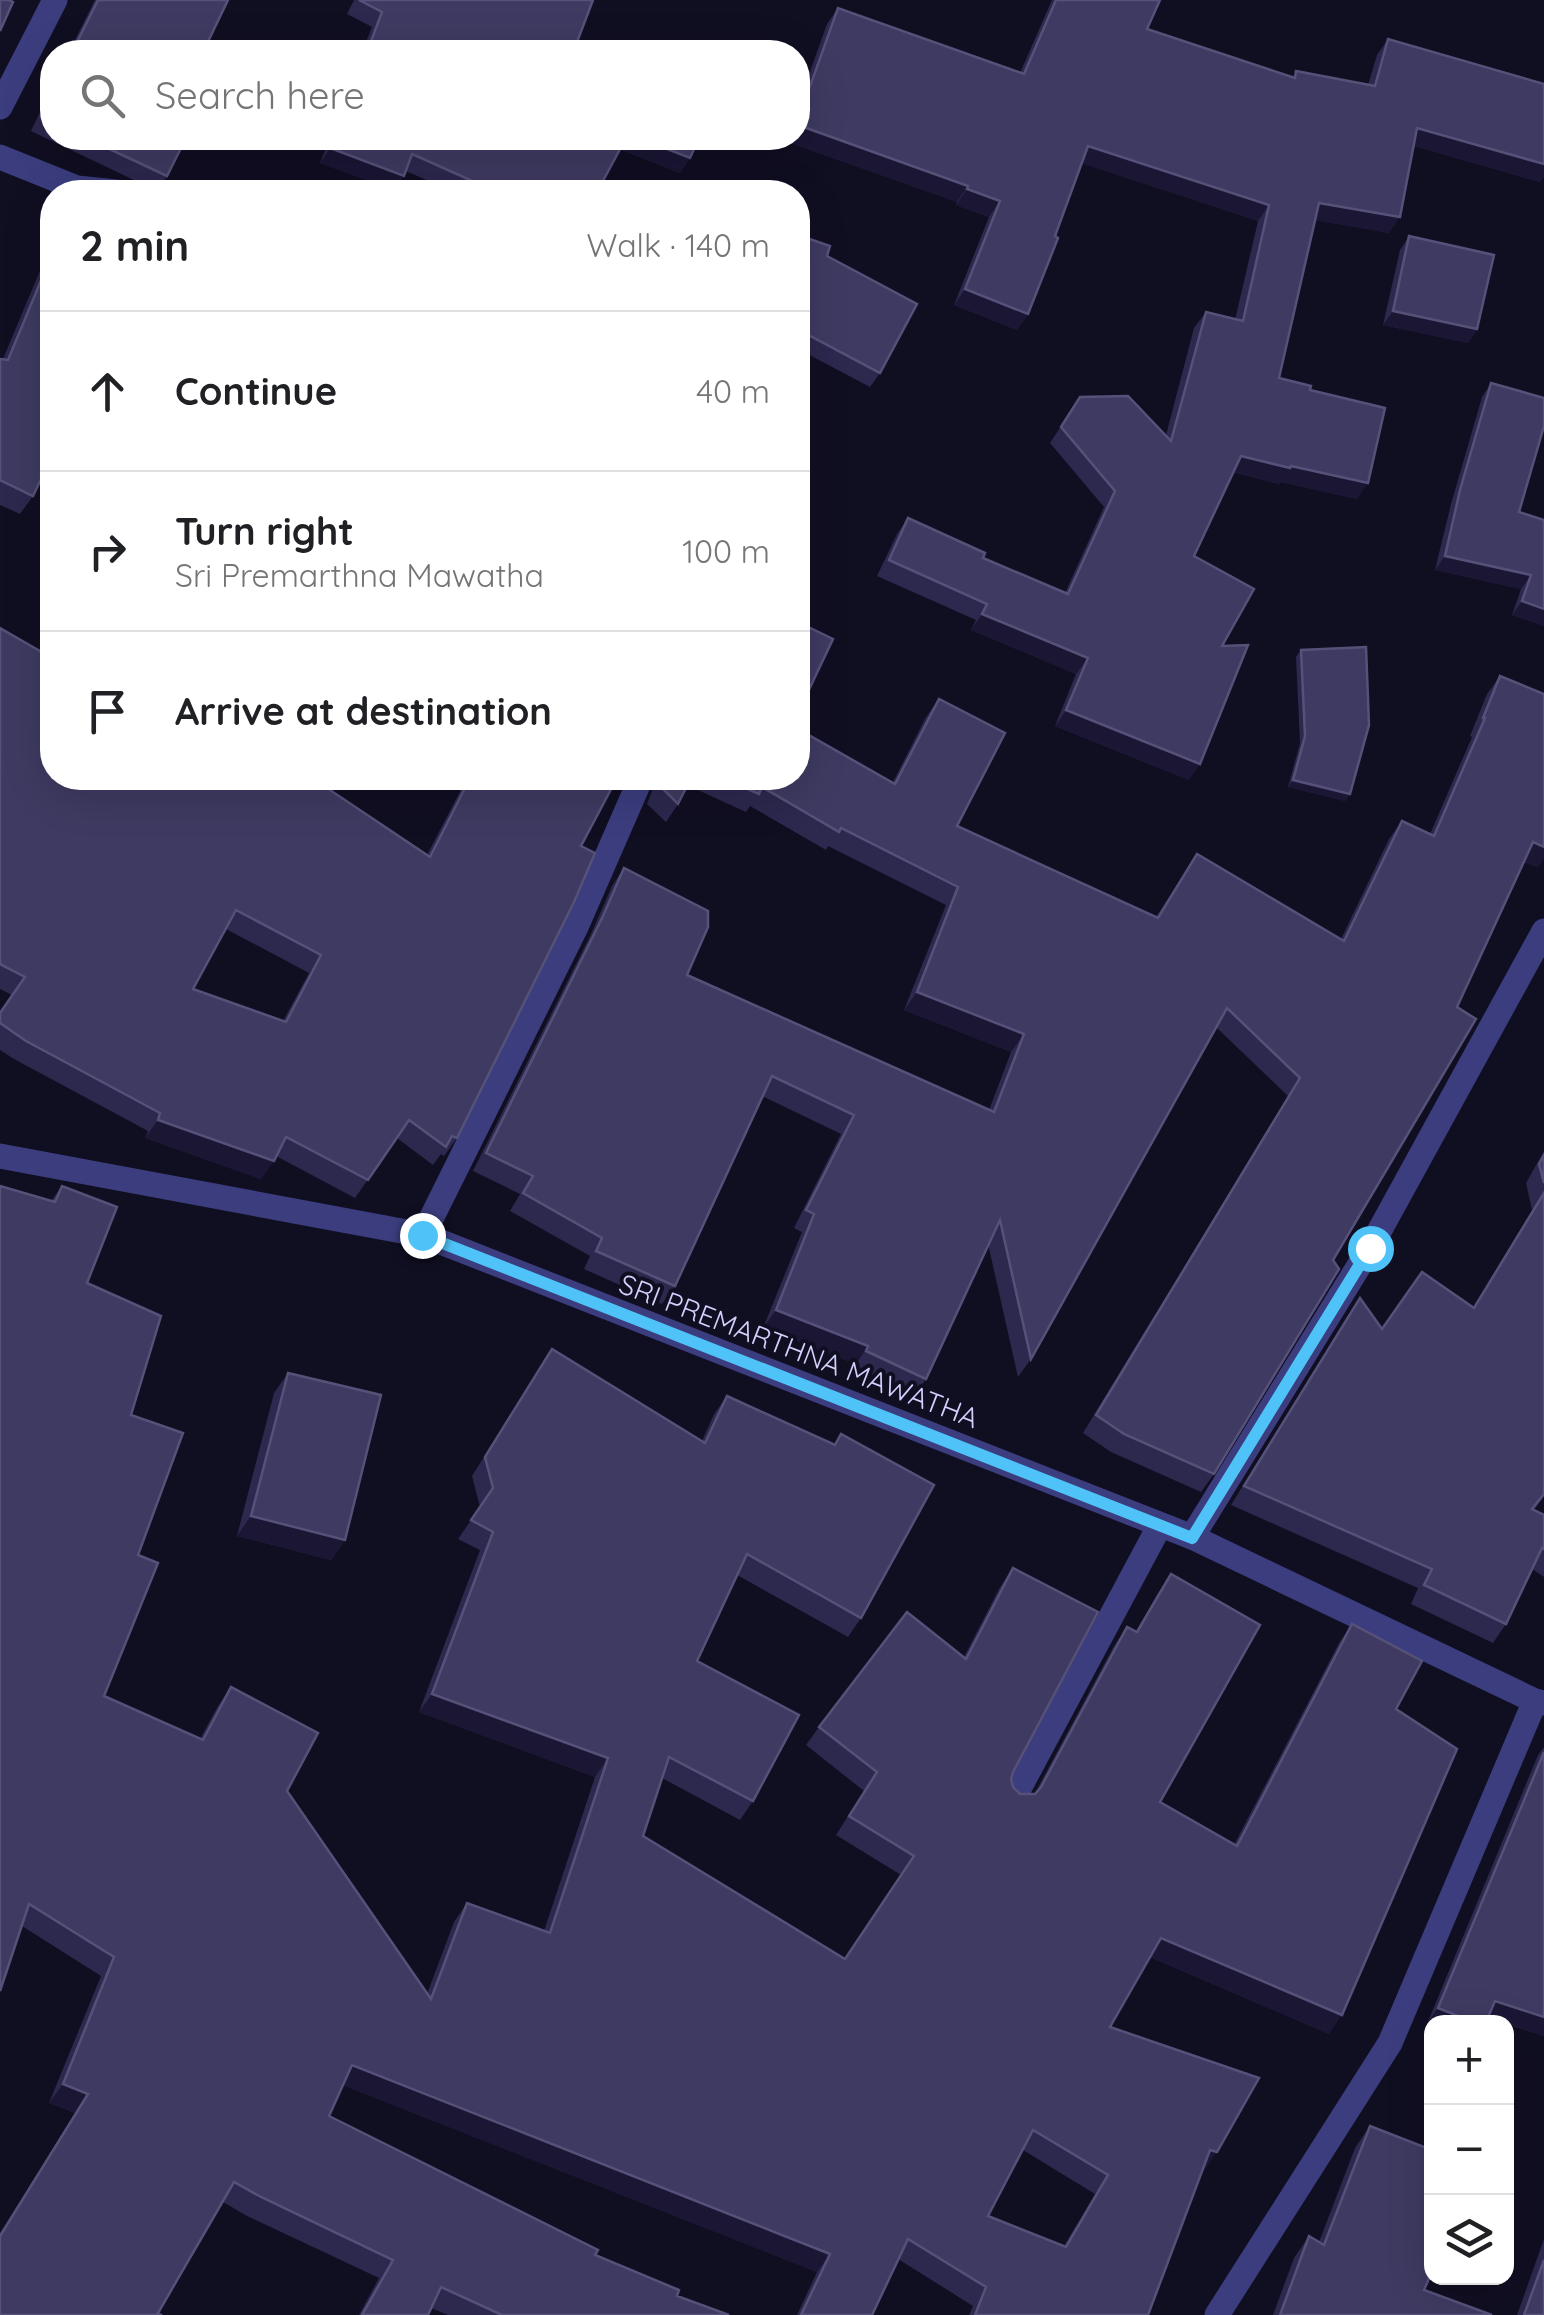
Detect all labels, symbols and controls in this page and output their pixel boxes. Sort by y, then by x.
search box [40,40,810,150]
icon: search [75,68,130,123]
text: Search here [155,71,365,119]
text: 2 min [80,219,189,272]
text: Walk · 140 m [587,225,770,265]
icon: ahead [80,364,135,419]
text: Continue [175,367,337,415]
text: 40 m [696,371,770,411]
text: Turn right [175,507,354,555]
icon: right [80,524,135,579]
text: 100 m [682,531,770,571]
text: Sri Premarthna Mawatha [175,555,544,595]
icon: arrive [80,684,135,739]
text: Arrive at destination [175,687,552,735]
route end [400,1213,446,1259]
route start [1348,1226,1394,1272]
street label: SRI PREMARTHNA MAWATHA [614,1266,984,1435]
map controls [1424,2015,1514,2285]
button: + [1424,2015,1514,2105]
button: − [1424,2105,1514,2195]
button: layers [1424,2195,1514,2285]

